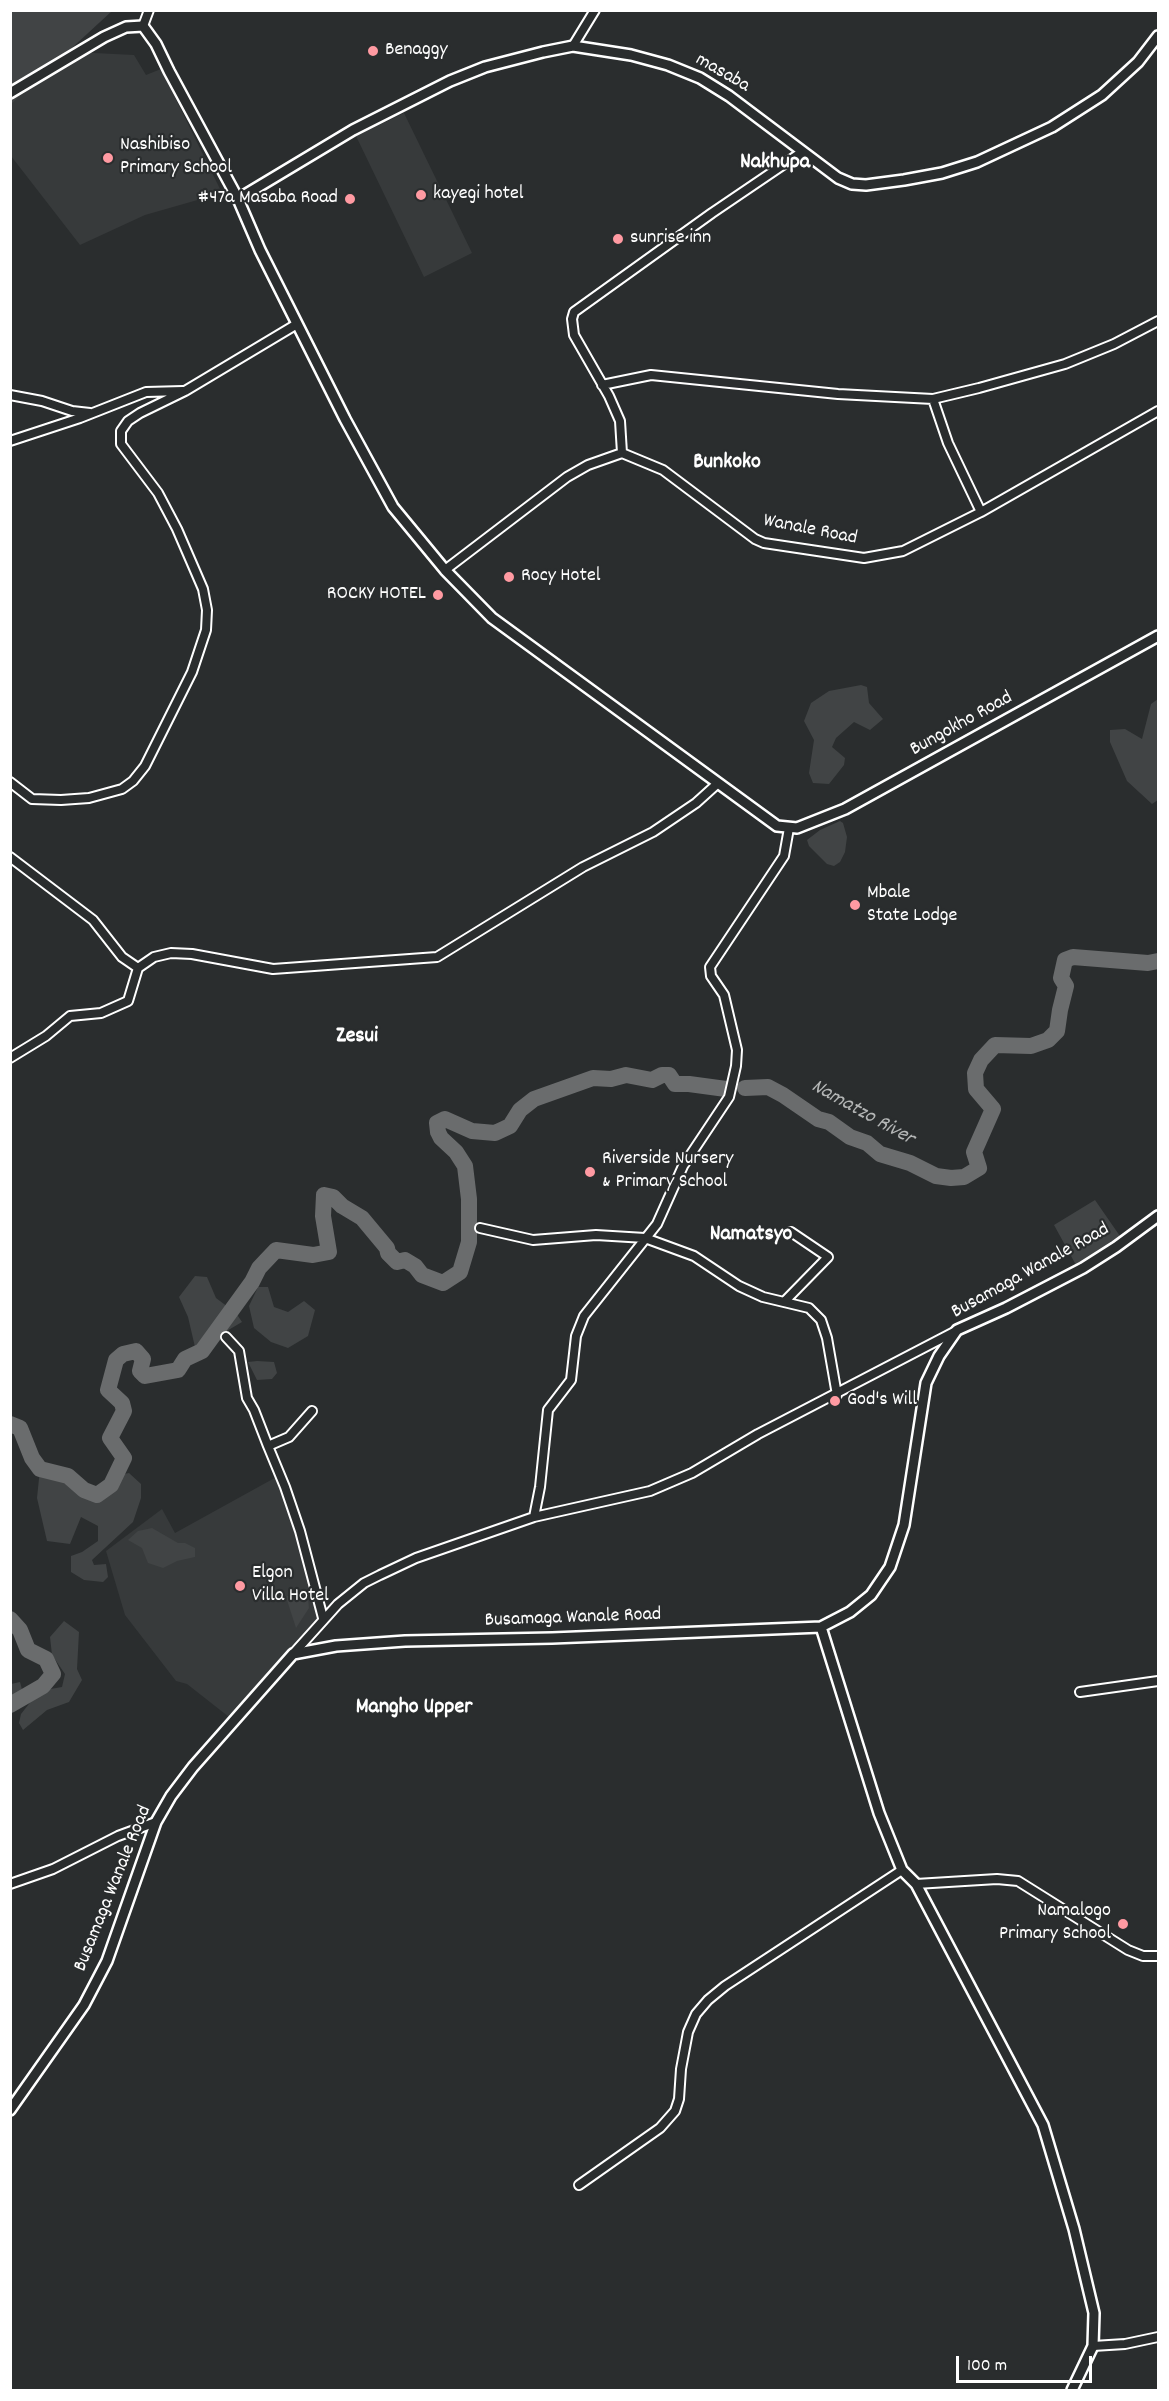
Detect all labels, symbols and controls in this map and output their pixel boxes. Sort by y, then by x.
place label: Benaggy [385,39,448,63]
marker: Benaggy [366,44,380,58]
street label: masaba [690,49,754,99]
place label: Nashibiso Primary School [120,134,232,181]
marker: Nashibiso Primary School [101,151,115,165]
district label: Nakhupa [740,151,810,177]
place label: kayegi hotel [433,183,523,207]
place label: #47a Masaba Road [198,187,338,211]
marker: kayegi hotel [414,188,428,202]
marker: #47a Masaba Road [343,192,357,206]
place label: sunrise inn [630,227,711,251]
marker: sunrise inn [611,232,625,246]
district label: Bunkoko [693,451,761,477]
street label: Wanale Road [761,510,859,552]
place label: Rocy Hotel [521,565,600,589]
marker: Rocy Hotel [502,570,516,584]
place label: ROCKY HOTEL [327,583,426,607]
marker: ROCKY HOTEL [431,588,445,602]
street label: Bungokho Road [907,687,1017,763]
place label: Mbale State Lodge [867,882,957,929]
marker: Mbale State Lodge [848,898,862,912]
district label: Zesui [336,1025,378,1051]
water label: Namatzo River [806,1075,918,1153]
place label: Riverside Nursery & Primary School [602,1148,733,1195]
marker: Riverside Nursery & Primary School [583,1165,597,1179]
street label: Busamaga Wanale Road [948,1219,1114,1325]
district label: Namatsyo [710,1223,792,1249]
place label: God's Will [847,1389,917,1413]
marker: God's Will [828,1394,842,1408]
place label: Elgon Villa Hotel [252,1562,329,1609]
marker: Elgon Villa Hotel [233,1579,247,1593]
street label: Busamaga Wanale Road [484,1604,662,1634]
district label: Mangho Upper [356,1696,472,1722]
street label: Busamaga Wanale Road [70,1803,158,1975]
place label: Namalogo Primary School [999,1900,1111,1947]
marker: Namalogo Primary School [1116,1917,1130,1931]
scale bar [959,2344,1096,2382]
text: 100 m [967,2354,1007,2379]

